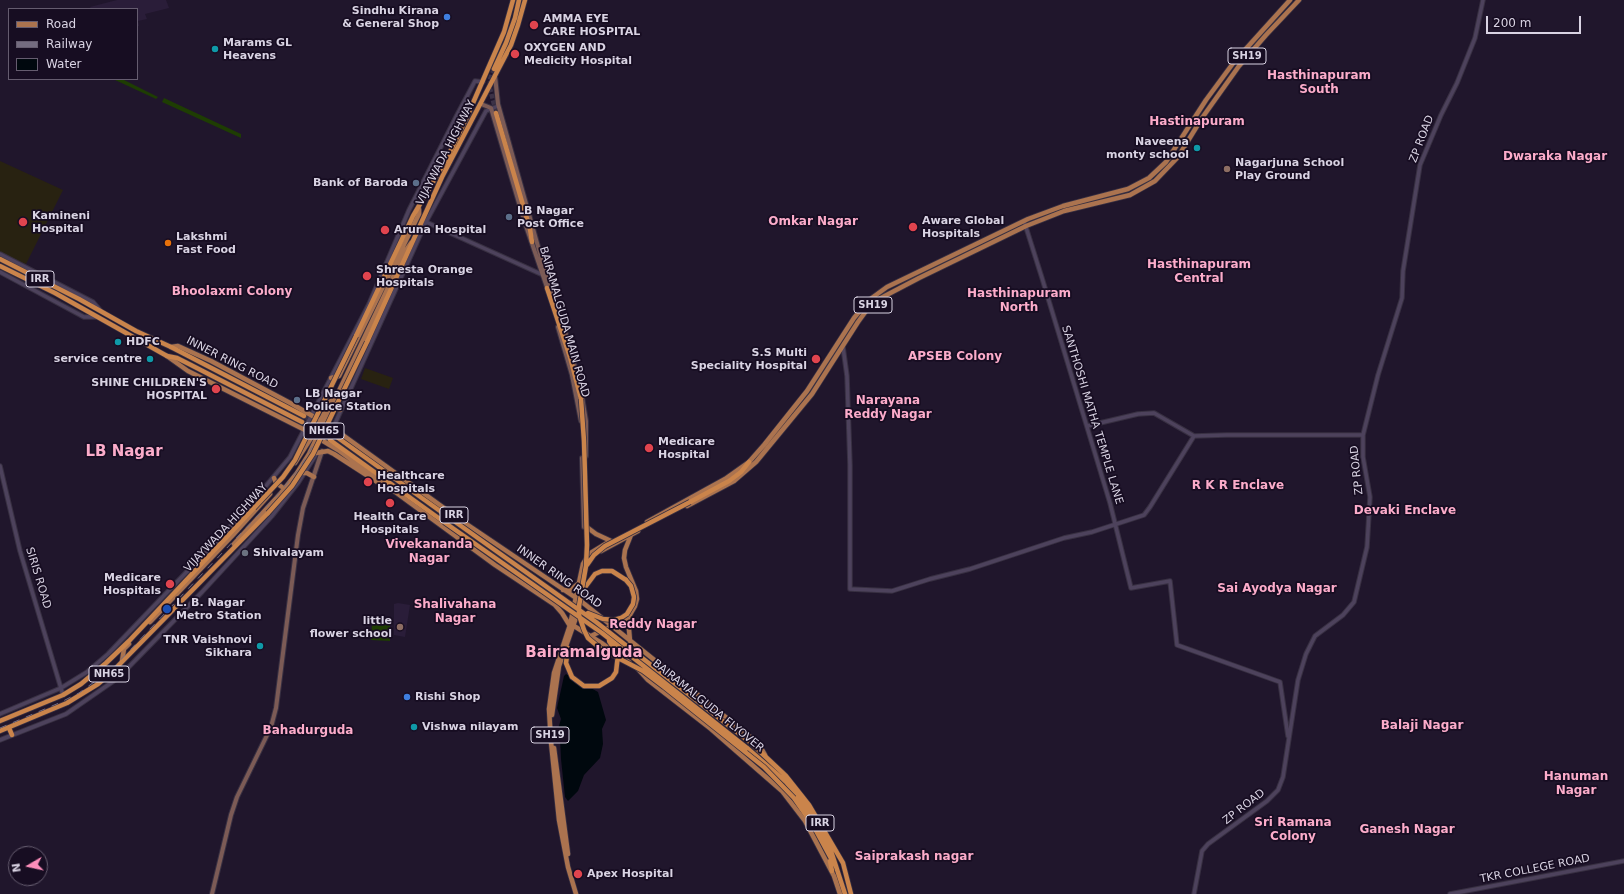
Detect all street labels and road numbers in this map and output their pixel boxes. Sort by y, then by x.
road number: SH19 [1228,48,1266,64]
street label: VIJAYWADA HIGHWAY [414,98,478,208]
street label: ZP ROAD [1407,113,1437,165]
street label: BAIRAMALGUDA MAIN ROAD [536,245,592,399]
road number: IRR [26,271,54,287]
road number: SH19 [854,297,892,313]
street label: SANTHOSHI MATHA TEMPLE LANE [1058,324,1126,506]
street label: INNER RING ROAD [184,334,280,392]
road number: NH65 [304,423,344,439]
street label: ZP ROAD [1348,445,1366,495]
street label: VIJAYWADA HIGHWAY [182,481,270,575]
road number: IRR [440,507,468,523]
street label: INNER RING ROAD [514,543,604,611]
street label: SIRIS ROAD [22,546,54,610]
street label: BAIRAMALGUDA FLYOVER [650,657,766,755]
road number: NH65 [89,666,129,682]
road number: SH19 [531,727,569,743]
street label: ZP ROAD [1220,786,1268,828]
road number: IRR [806,815,834,831]
street label: TKR COLLEGE ROAD [1479,852,1591,886]

